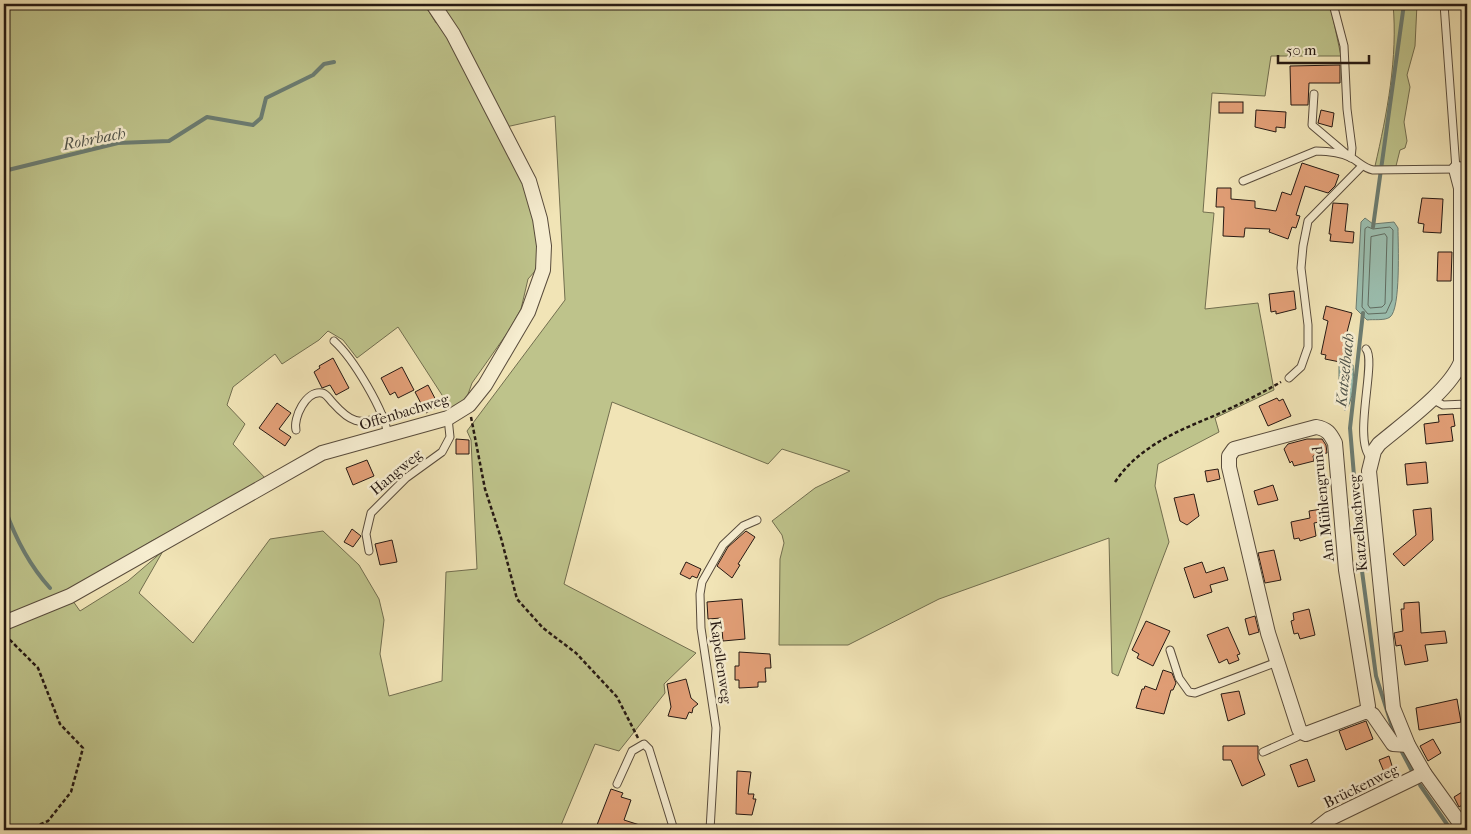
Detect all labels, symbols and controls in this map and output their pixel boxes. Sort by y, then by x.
scale bar [1278,32,1370,64]
text: 50 m [1286,41,1317,59]
water label: Rohrbach [60,123,127,154]
water label: Katzelbach [1331,332,1358,409]
street label: Offenbachweg [357,390,452,434]
street label: Hangweg [366,445,426,499]
street label: Am Mühlengrund [1308,445,1338,564]
street label: Katzelbachweg [1345,473,1371,572]
street label: Kapellenweg [706,619,736,706]
street label: Brückenweg [1321,760,1402,812]

